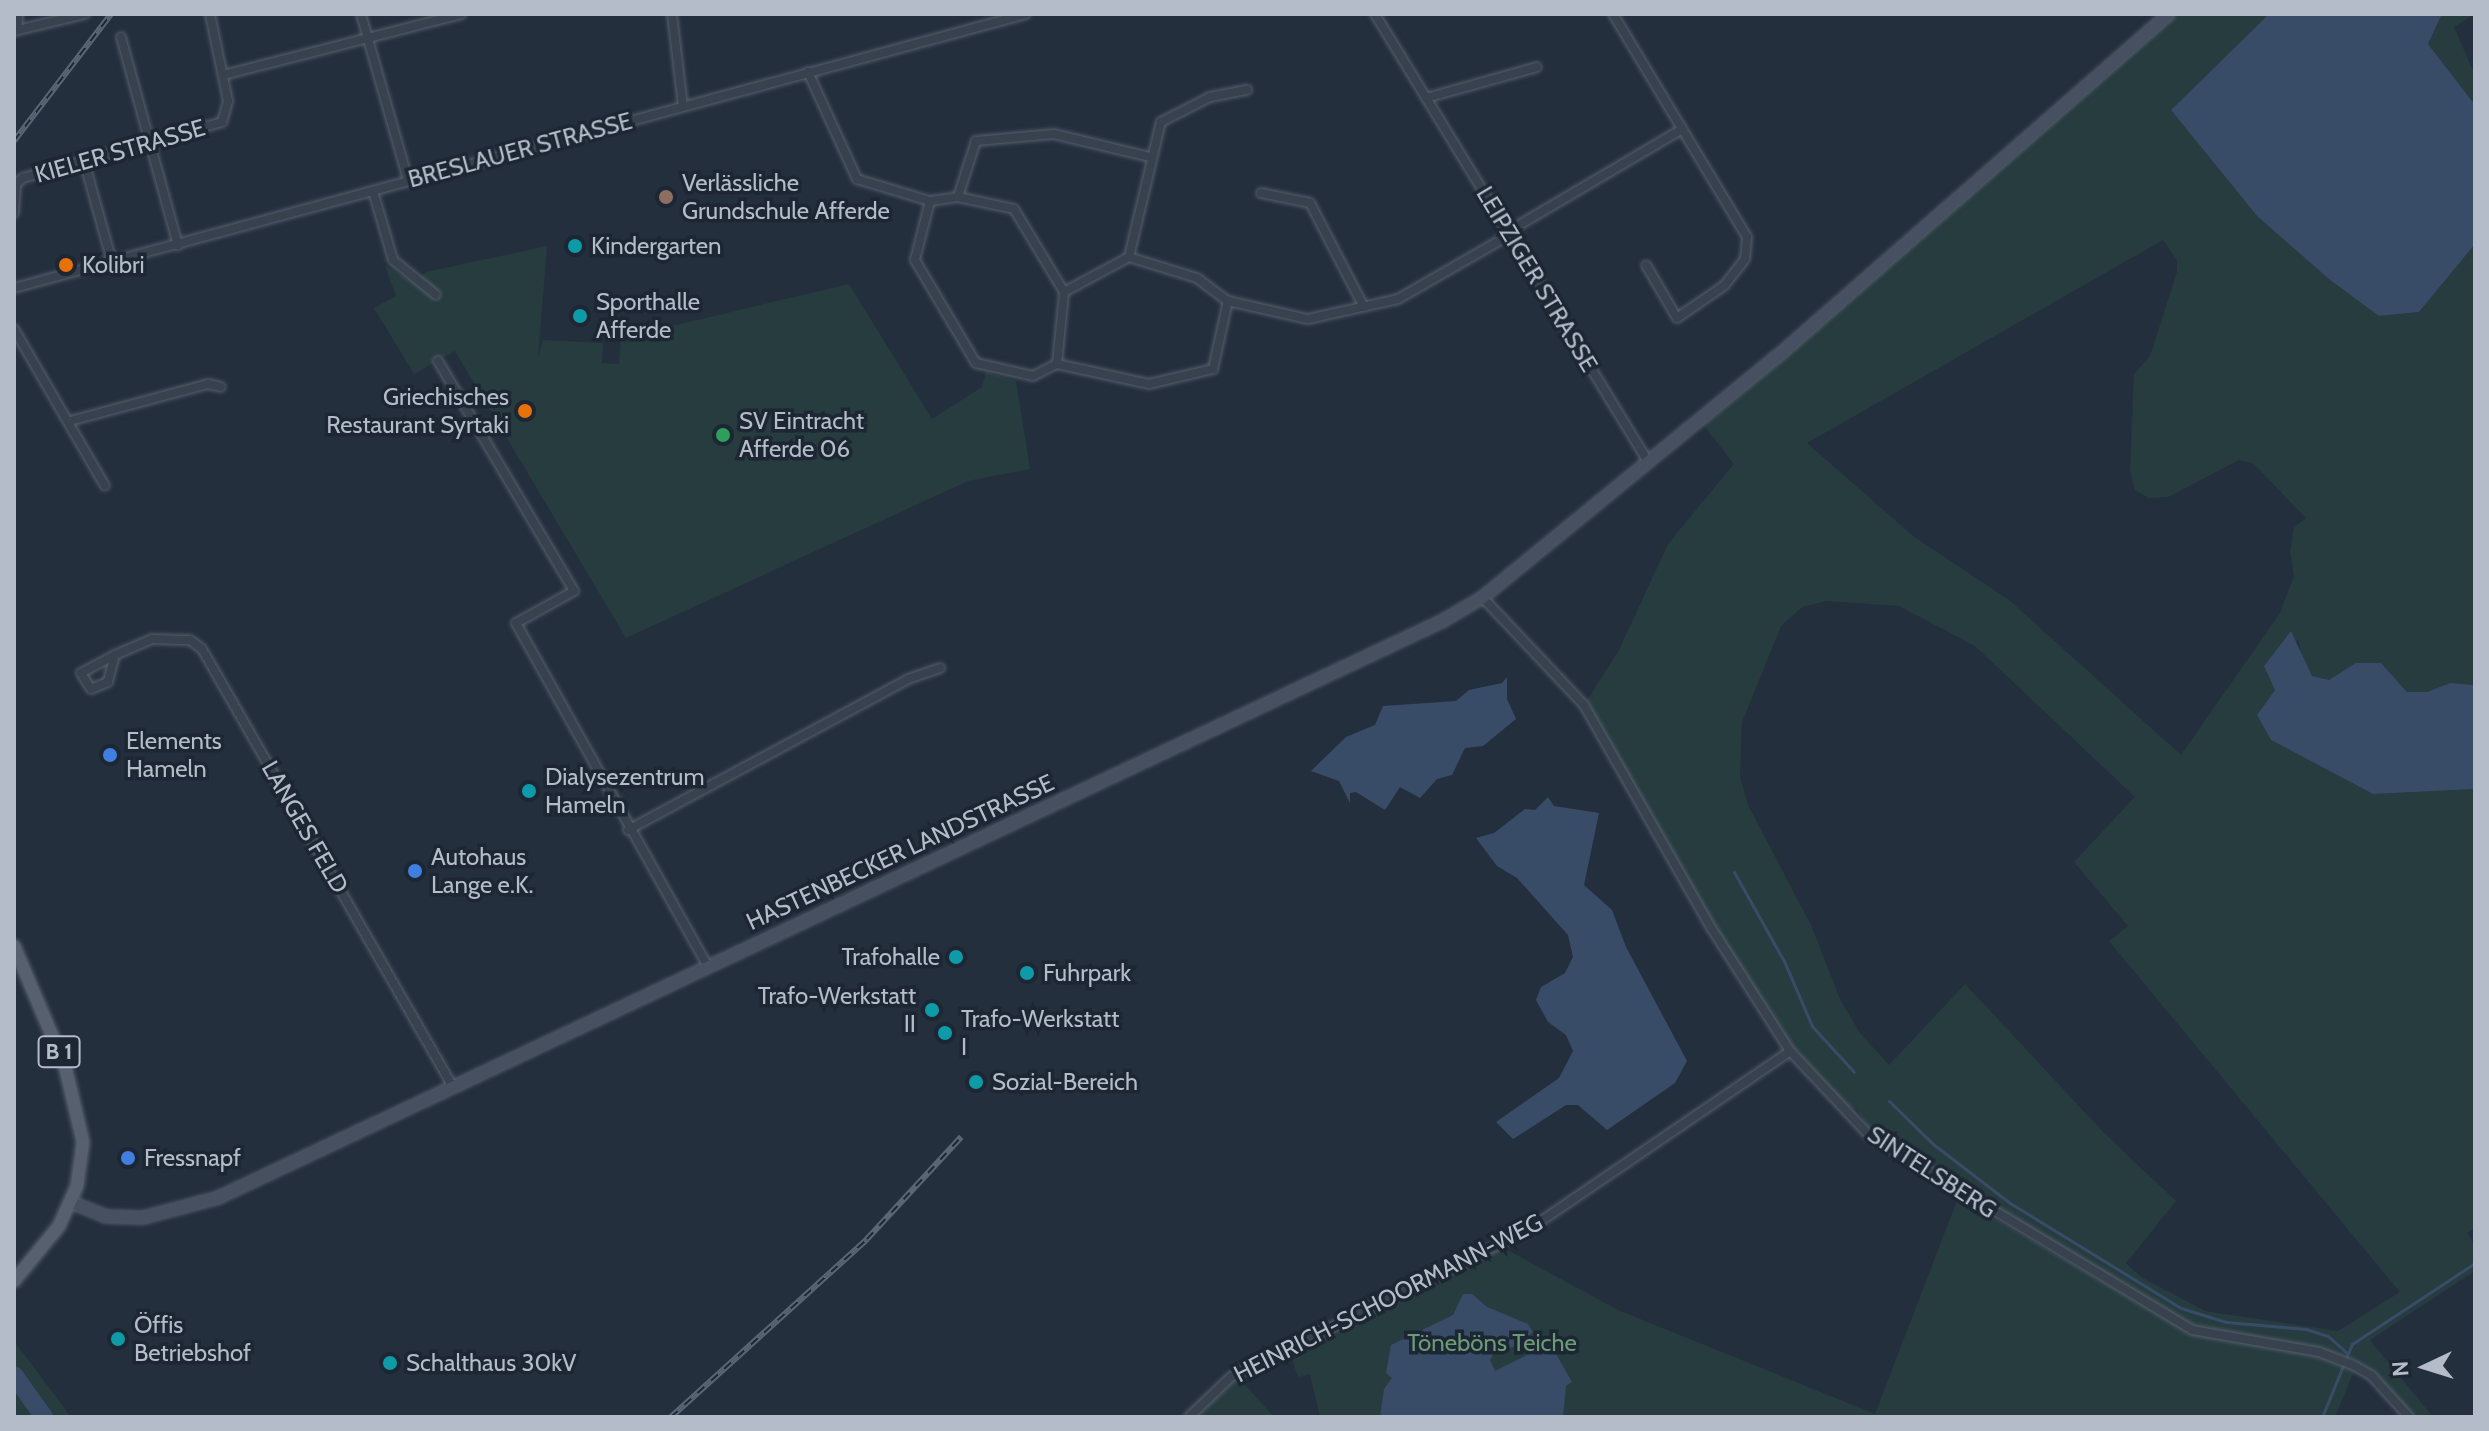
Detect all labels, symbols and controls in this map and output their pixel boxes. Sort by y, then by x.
street label: BRESLAUER STRASSE [405,106,635,194]
street label: KIELER STRASSE [32,113,208,189]
place label: Verlässliche Grundschule Afferde [682,169,890,225]
street label: LEIPZIGER STRASSE [1470,181,1604,377]
marker: Verlässliche Grundschule Afferde [657,188,675,206]
place label: Kindergarten [591,232,721,260]
marker: Kindergarten [566,237,584,255]
place label: Kolibri [82,251,145,279]
marker: Kolibri [57,256,75,274]
place label: Sporthalle Afferde [596,288,700,344]
marker: Sporthalle Afferde [571,307,589,325]
place label: Griechisches Restaurant Syrtaki [326,383,509,439]
marker: Griechisches Restaurant Syrtaki [516,402,534,420]
place label: SV Eintracht Afferde 06 [739,407,864,463]
marker: SV Eintracht Afferde 06 [714,426,732,444]
place label: Elements Hameln [126,727,222,783]
marker: Elements Hameln [101,746,119,764]
street label: LANGES FELD [256,756,354,898]
place label: Dialysezentrum Hameln [545,763,704,819]
street label: HASTENBECKER LANDSTRASSE [742,768,1058,936]
marker: Dialysezentrum Hameln [520,782,538,800]
place label: Autohaus Lange e.K. [431,843,533,899]
marker: Autohaus Lange e.K. [406,862,424,880]
place label: Trafohalle [842,943,940,971]
marker: Trafohalle [947,948,965,966]
place label: Fuhrpark [1043,959,1131,987]
marker: Fuhrpark [1018,964,1036,982]
place label: Trafo-Werkstatt II [758,982,916,1038]
marker: Trafo-Werkstatt II [923,1001,941,1019]
place label: Trafo-Werkstatt I [961,1005,1119,1061]
marker: Trafo-Werkstatt I [936,1024,954,1042]
road number: B 1 [37,1034,81,1070]
place label: Sozial-Bereich [992,1068,1138,1096]
marker: Sozial-Bereich [967,1073,985,1091]
street label: SINTELSBERG [1862,1120,2002,1224]
place label: Fressnapf [144,1144,241,1172]
marker: Fressnapf [119,1149,137,1167]
street label: HEINRICH-SCHOORMANN-WEG [1229,1207,1547,1389]
place label: Öffis Betriebshof [134,1311,251,1367]
north arrow [2385,1327,2465,1407]
park label: Töneböns Teiche [1407,1329,1577,1357]
marker: Öffis Betriebshof [109,1330,127,1348]
place label: Schalthaus 30kV [406,1349,576,1377]
marker: Schalthaus 30kV [381,1354,399,1372]
text: N [2387,1360,2415,1377]

